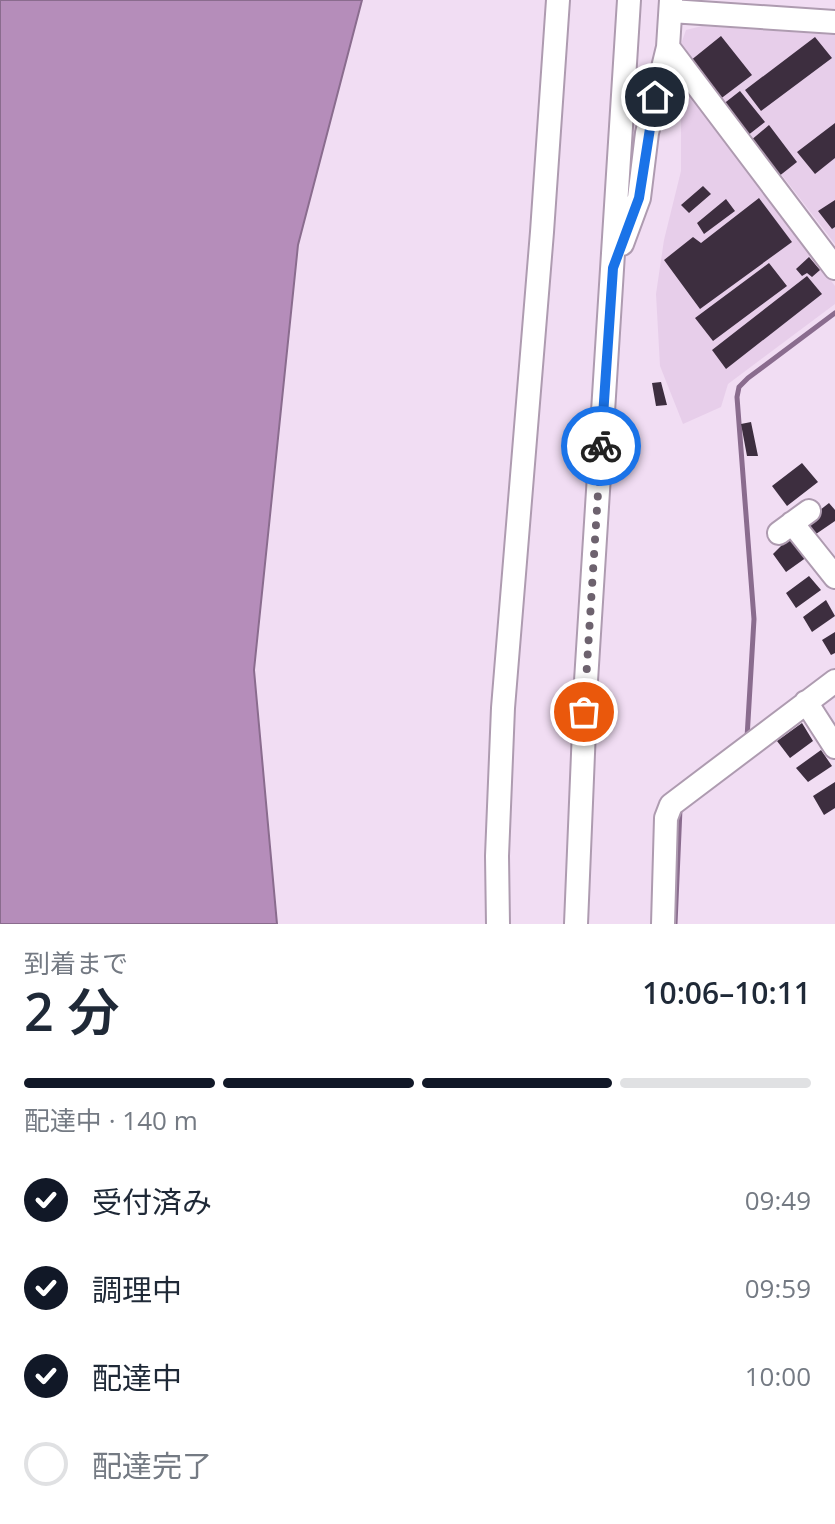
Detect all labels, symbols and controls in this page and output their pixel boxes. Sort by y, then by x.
pin [621,63,689,131]
icon: home [633,75,677,119]
courier [561,406,641,486]
icon: bike [579,424,623,468]
pin [550,678,618,746]
icon: bag [562,690,606,734]
text: 到着まで [24,945,128,981]
text: 10:06–10:11 [642,972,811,1013]
text: 2 分 [24,975,119,1046]
text: 配達中 · 140 m [24,1102,198,1138]
icon: check [24,1178,68,1222]
text: 受付済み [92,1181,212,1222]
text: 09:49 [745,1182,811,1218]
icon: check [24,1266,68,1310]
text: 調理中 [92,1269,182,1310]
text: 09:59 [745,1270,811,1306]
icon: check [24,1354,68,1398]
text: 配達中 [92,1357,182,1398]
text: 10:00 [745,1358,811,1394]
text: 配達完了 [92,1445,212,1486]

